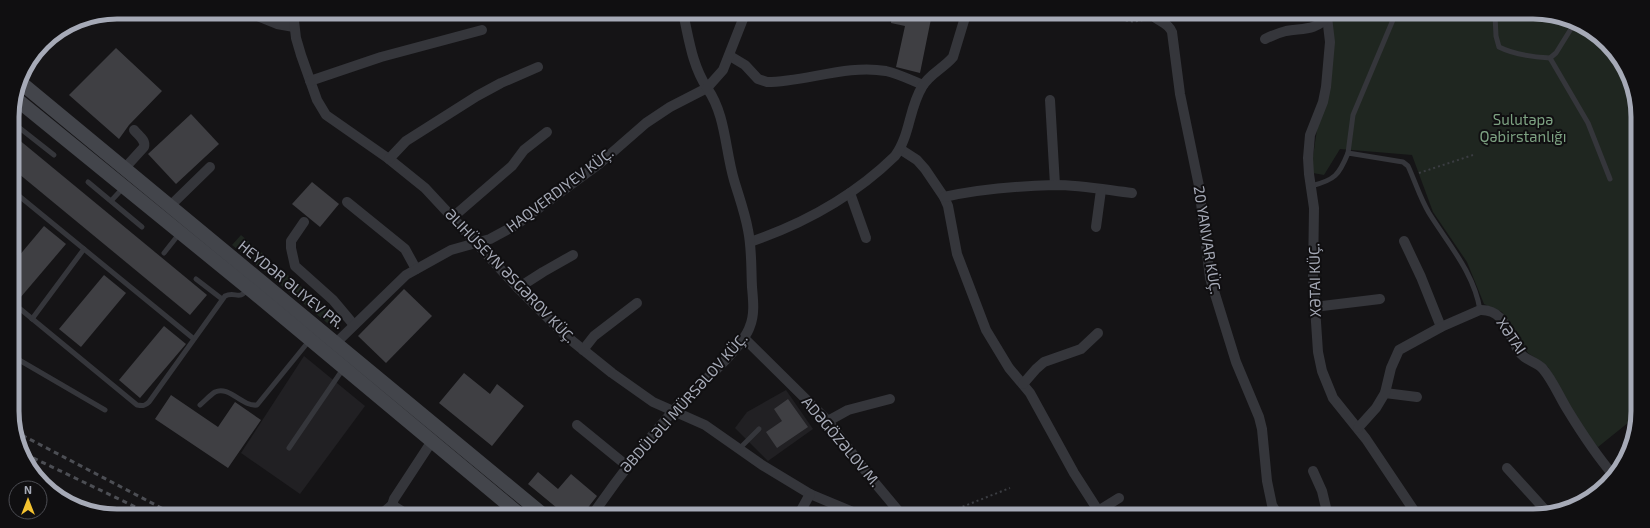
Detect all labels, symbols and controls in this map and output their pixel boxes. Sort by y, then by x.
park label: Sulutəpə Qəbirstanlığı [1480,110,1566,146]
street label: HAQVERDIYEV KÜÇ. [502,143,617,236]
street label: 20 YANVAR KÜÇ. [1190,184,1225,295]
street label: ƏLIHÜSEYN ƏSGƏROV KÜÇ. [441,205,580,347]
street label: HEYDƏR ƏLIYEV PR. [235,236,348,332]
street label: XƏTAI KÜÇ. [1304,243,1325,317]
street label: XƏTAI [1493,314,1530,357]
street label: ƏBDÜLƏLI MÜRSƏLOV KÜÇ. [616,329,751,477]
street label: ADƏGÖZƏLOV M. [799,393,885,490]
north arrow [8,480,48,520]
text: N [24,483,32,496]

